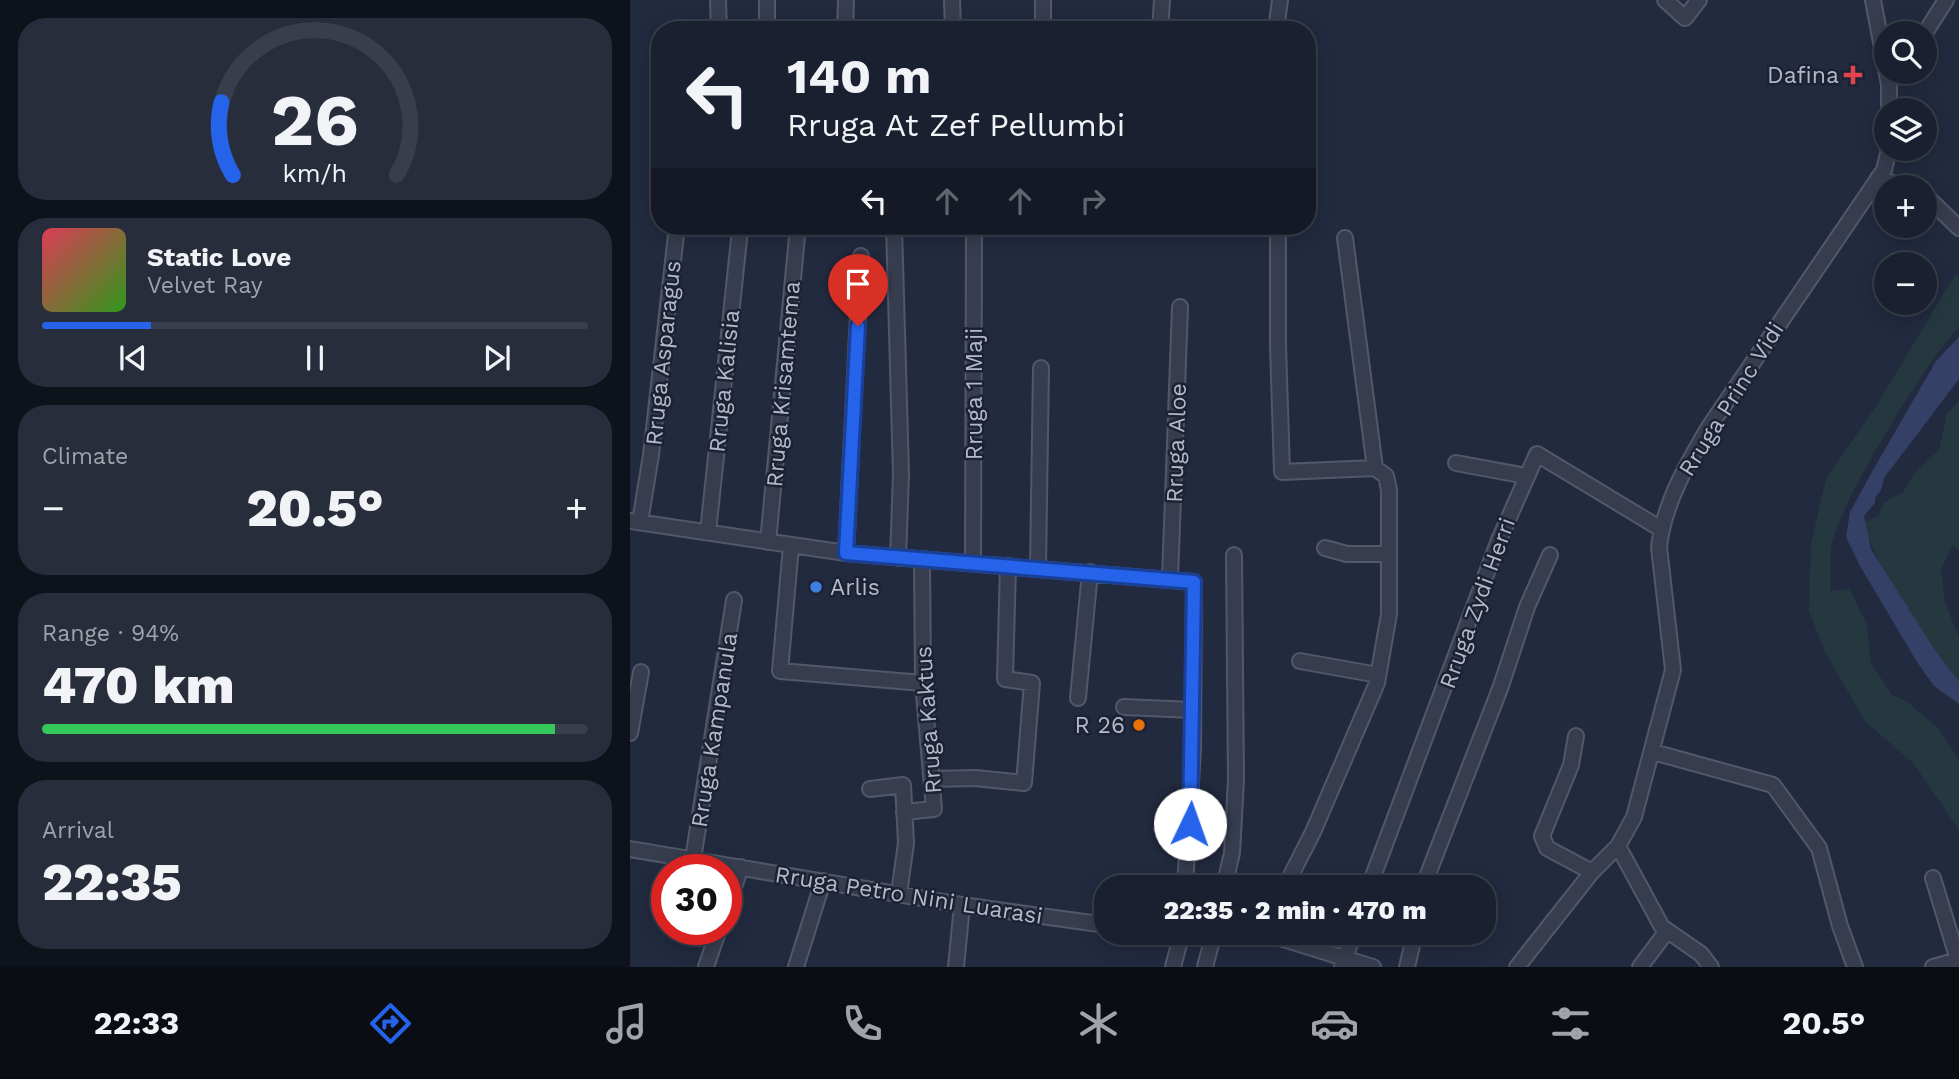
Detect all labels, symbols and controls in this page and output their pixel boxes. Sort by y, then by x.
map controls [1874,21,1937,315]
button: search [1874,21,1937,84]
text: 140 m [787,47,931,105]
icon: left [672,49,763,140]
place label: Dafina [1767,62,1839,89]
marker: Dafina [1845,67,1861,83]
text: 26 [271,77,359,163]
button: layers [1874,98,1937,161]
text: Rruga At Zef Pellumbi [787,106,1125,144]
text: km/h [283,159,347,188]
button: + [1874,175,1937,238]
icon: left [855,182,893,220]
icon: ahead [928,182,966,220]
icon: ahead [1001,182,1039,220]
icon: right [1074,182,1112,220]
text: Static Love [147,242,291,272]
button: − [1874,252,1937,315]
pin [828,254,888,326]
street label: Rruga Asparagus [640,259,687,447]
icon: arrive [839,265,877,303]
text: Velvet Ray [147,272,263,299]
street label: Rruga Krisamtema [761,280,806,488]
street label: Rruga Kalisia [704,308,745,454]
street label: Rruga Princ Vidi [1673,317,1790,481]
street label: Rruga 1 Maji [961,328,988,460]
icon: previous [114,339,152,377]
icon: pause [296,339,334,377]
icon: next [478,339,516,377]
street label: Rruga Aloe [1161,383,1192,503]
text: Climate [42,443,128,470]
text: 20.5° [246,478,384,539]
text: − [42,486,65,530]
text: + [565,486,588,530]
street label: Rruga Zydi Herri [1434,514,1521,692]
place label: Arlis [830,574,880,601]
marker: Arlis [808,579,824,595]
text: Range · 94% [42,620,179,647]
street label: Rruga Kampanula [686,631,743,829]
street label: Rruga Kaktus [910,645,947,795]
text: 470 km [42,655,235,716]
place label: R 26 [1074,712,1125,739]
marker: R 26 [1131,717,1147,733]
position arrow [1153,787,1227,861]
text: Arrival [42,817,114,844]
text: 22:35 [42,852,182,913]
speed limit sign: 30 [651,854,742,945]
street label: Rruga Petro Nini Luarasi [773,861,1045,930]
text: 22:35 · 2 min · 470 m [1163,895,1427,925]
icon: directions [366,999,415,1048]
icon: music [602,999,651,1048]
icon: phone [838,999,887,1048]
icon: climate [1074,999,1123,1048]
icon: car [1310,999,1359,1048]
icon: filters [1546,999,1595,1048]
text: 22:33 [94,1004,179,1042]
text: 20.5° [1782,1004,1865,1042]

